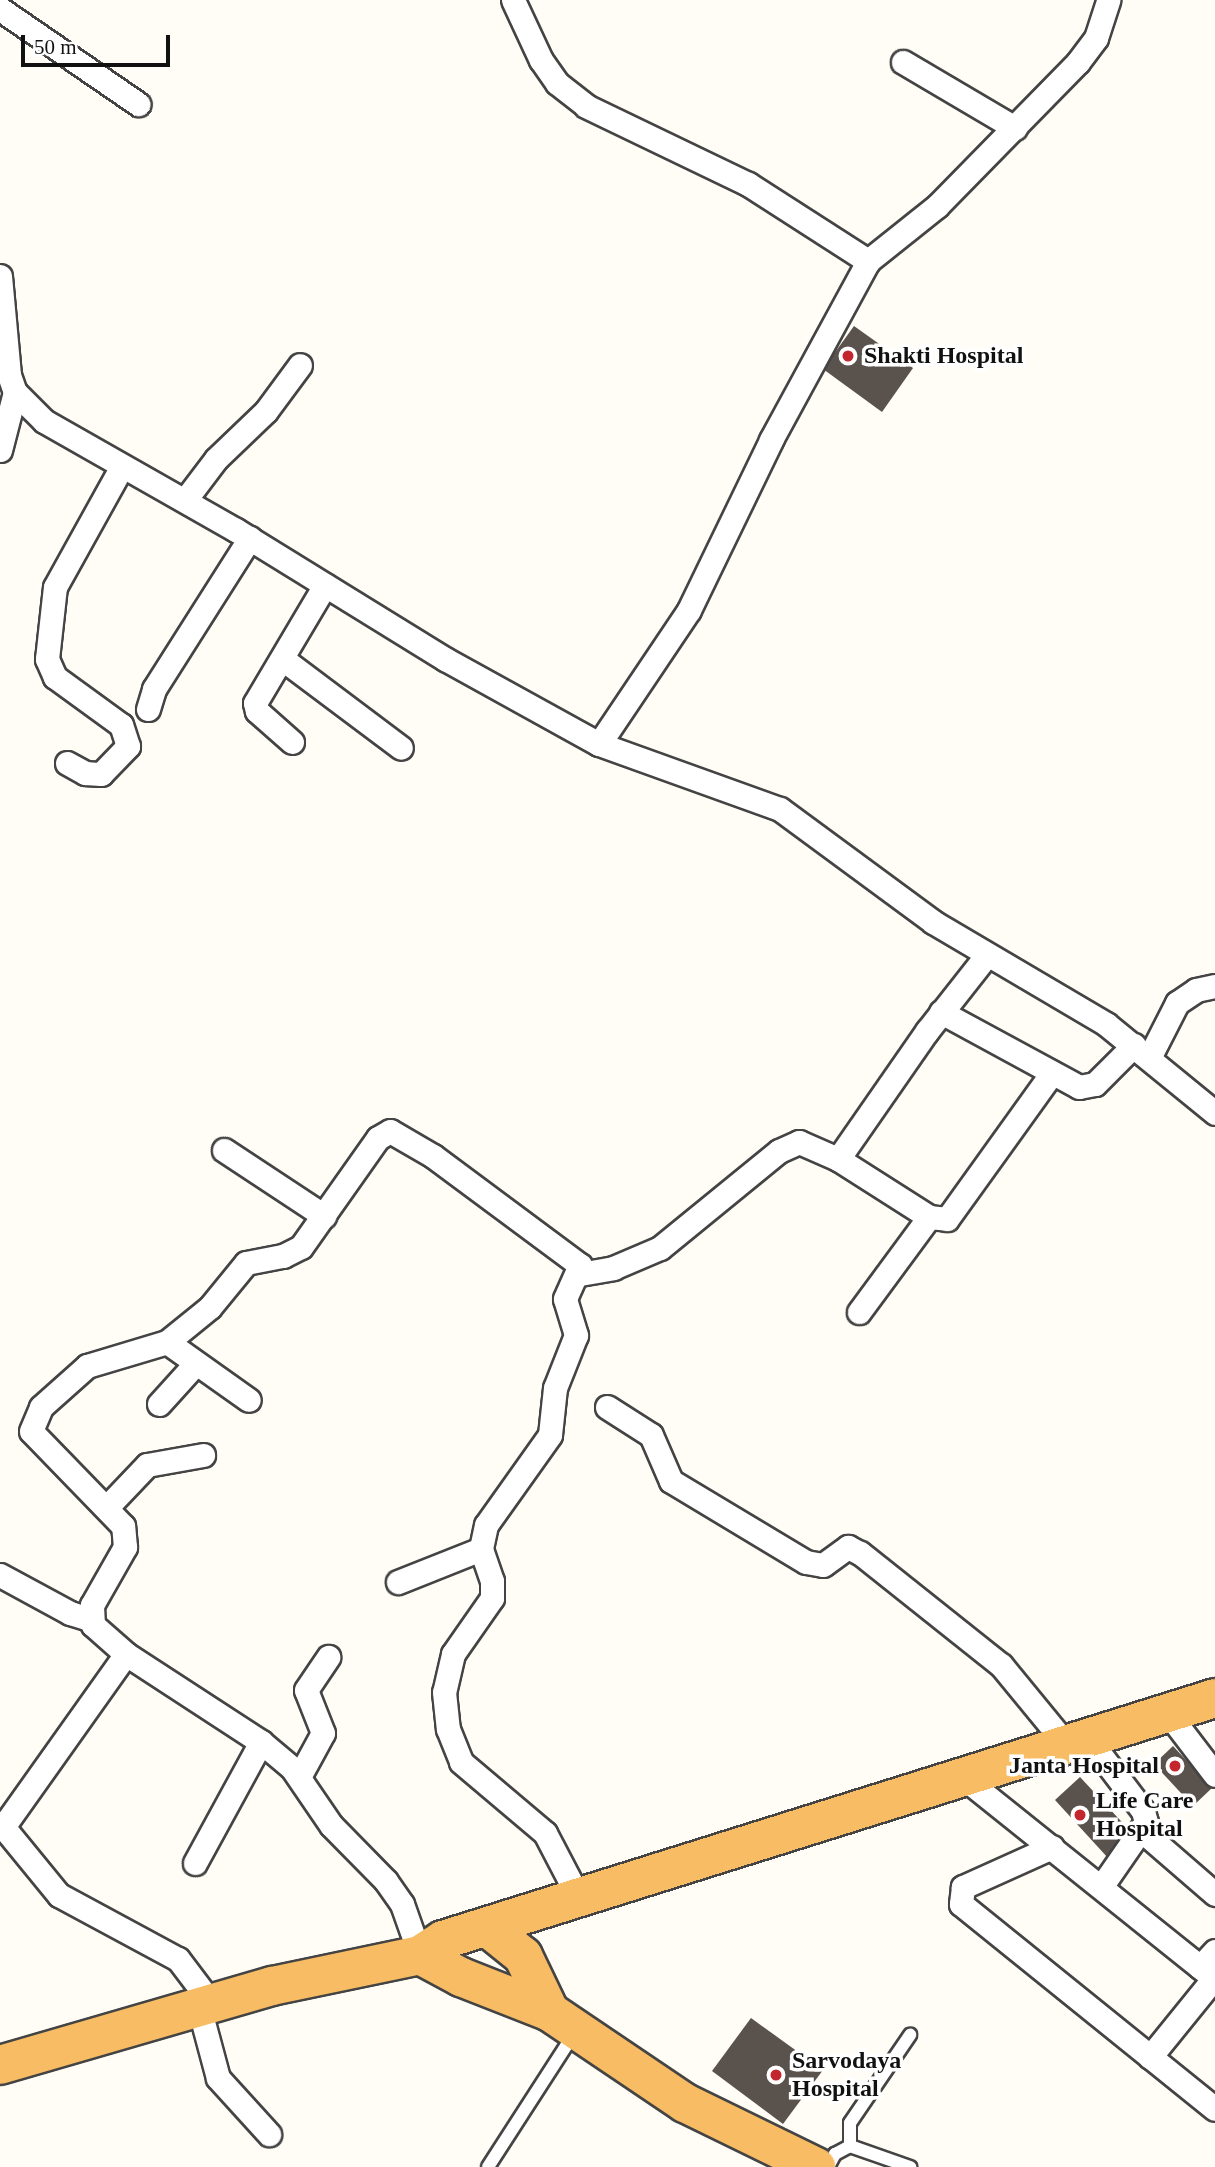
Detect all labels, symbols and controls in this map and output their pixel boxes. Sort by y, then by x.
scale bar [24,21,173,65]
text: 50 m [34,35,77,59]
place label: Shakti Hospital [864,342,1023,370]
marker: Shakti Hospital [838,346,858,366]
place label: Janta Hospital [1009,1752,1159,1780]
marker: Janta Hospital [1165,1756,1185,1776]
place label: Life Care Hospital [1096,1787,1194,1843]
marker: Life Care Hospital [1070,1805,1090,1825]
place label: Sarvodaya Hospital [792,2047,901,2103]
marker: Sarvodaya Hospital [766,2065,786,2085]

